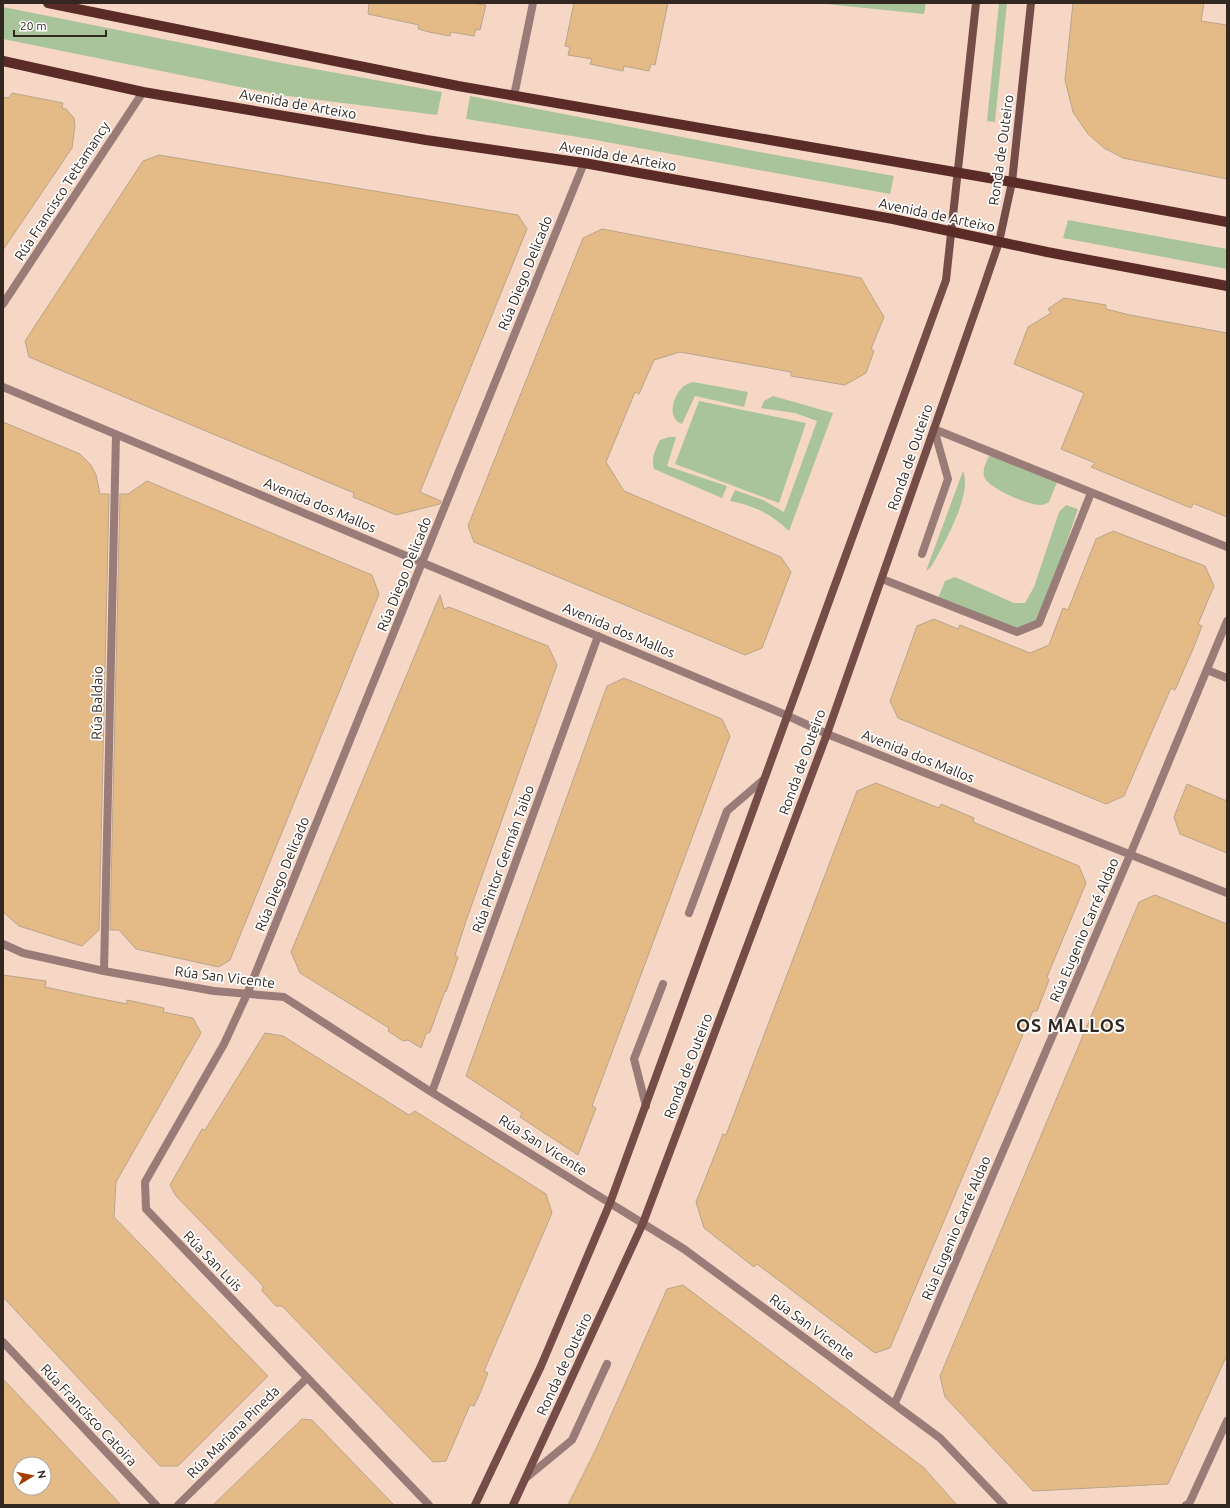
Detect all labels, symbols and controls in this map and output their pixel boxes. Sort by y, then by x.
scale bar [14,12,106,38]
text: 20 m [20,19,47,32]
street label: Avenida de Arteixo [238,86,358,122]
street label: Ronda de Outeiro [985,94,1017,206]
street label: Rúa Francisco Tettamancy [11,118,113,263]
street label: Avenida de Arteixo [558,138,678,174]
street label: Avenida de Arteixo [877,195,997,235]
street label: Rúa Diego Delicado [495,213,555,333]
street label: Ronda de Outeiro [884,402,936,512]
street label: Avenida dos Mallos [262,474,378,536]
street label: Rúa Diego Delicado [374,514,434,634]
street label: Avenida dos Mallos [561,599,677,661]
street label: Rúa Baldaio [88,666,106,740]
street label: Ronda de Outeiro [775,707,829,817]
street label: Avenida dos Mallos [859,726,977,786]
street label: Rúa Pintor Germán Taibo [469,783,537,935]
street label: Rúa Diego Delicado [252,814,312,934]
street label: Rúa Eugenio Carré Aldao [1046,855,1122,1005]
street label: Rúa San Vicente [174,963,276,991]
street label: Ronda de Outeiro [661,1011,715,1121]
district label: OS MALLOS [1016,1015,1126,1035]
street label: Rúa San Vicente [496,1111,590,1179]
street label: Rúa Eugenio Carré Aldao [918,1153,994,1303]
street label: Rúa San Luis [180,1228,246,1294]
street label: Rúa San Vicente [766,1291,858,1363]
street label: Ronda de Outeiro [533,1310,595,1418]
street label: Rúa Francisco Catoira [37,1361,141,1469]
street label: Rúa Mariana Pineda [184,1383,282,1481]
north arrow [12,1456,52,1496]
text: N [35,1469,48,1479]

